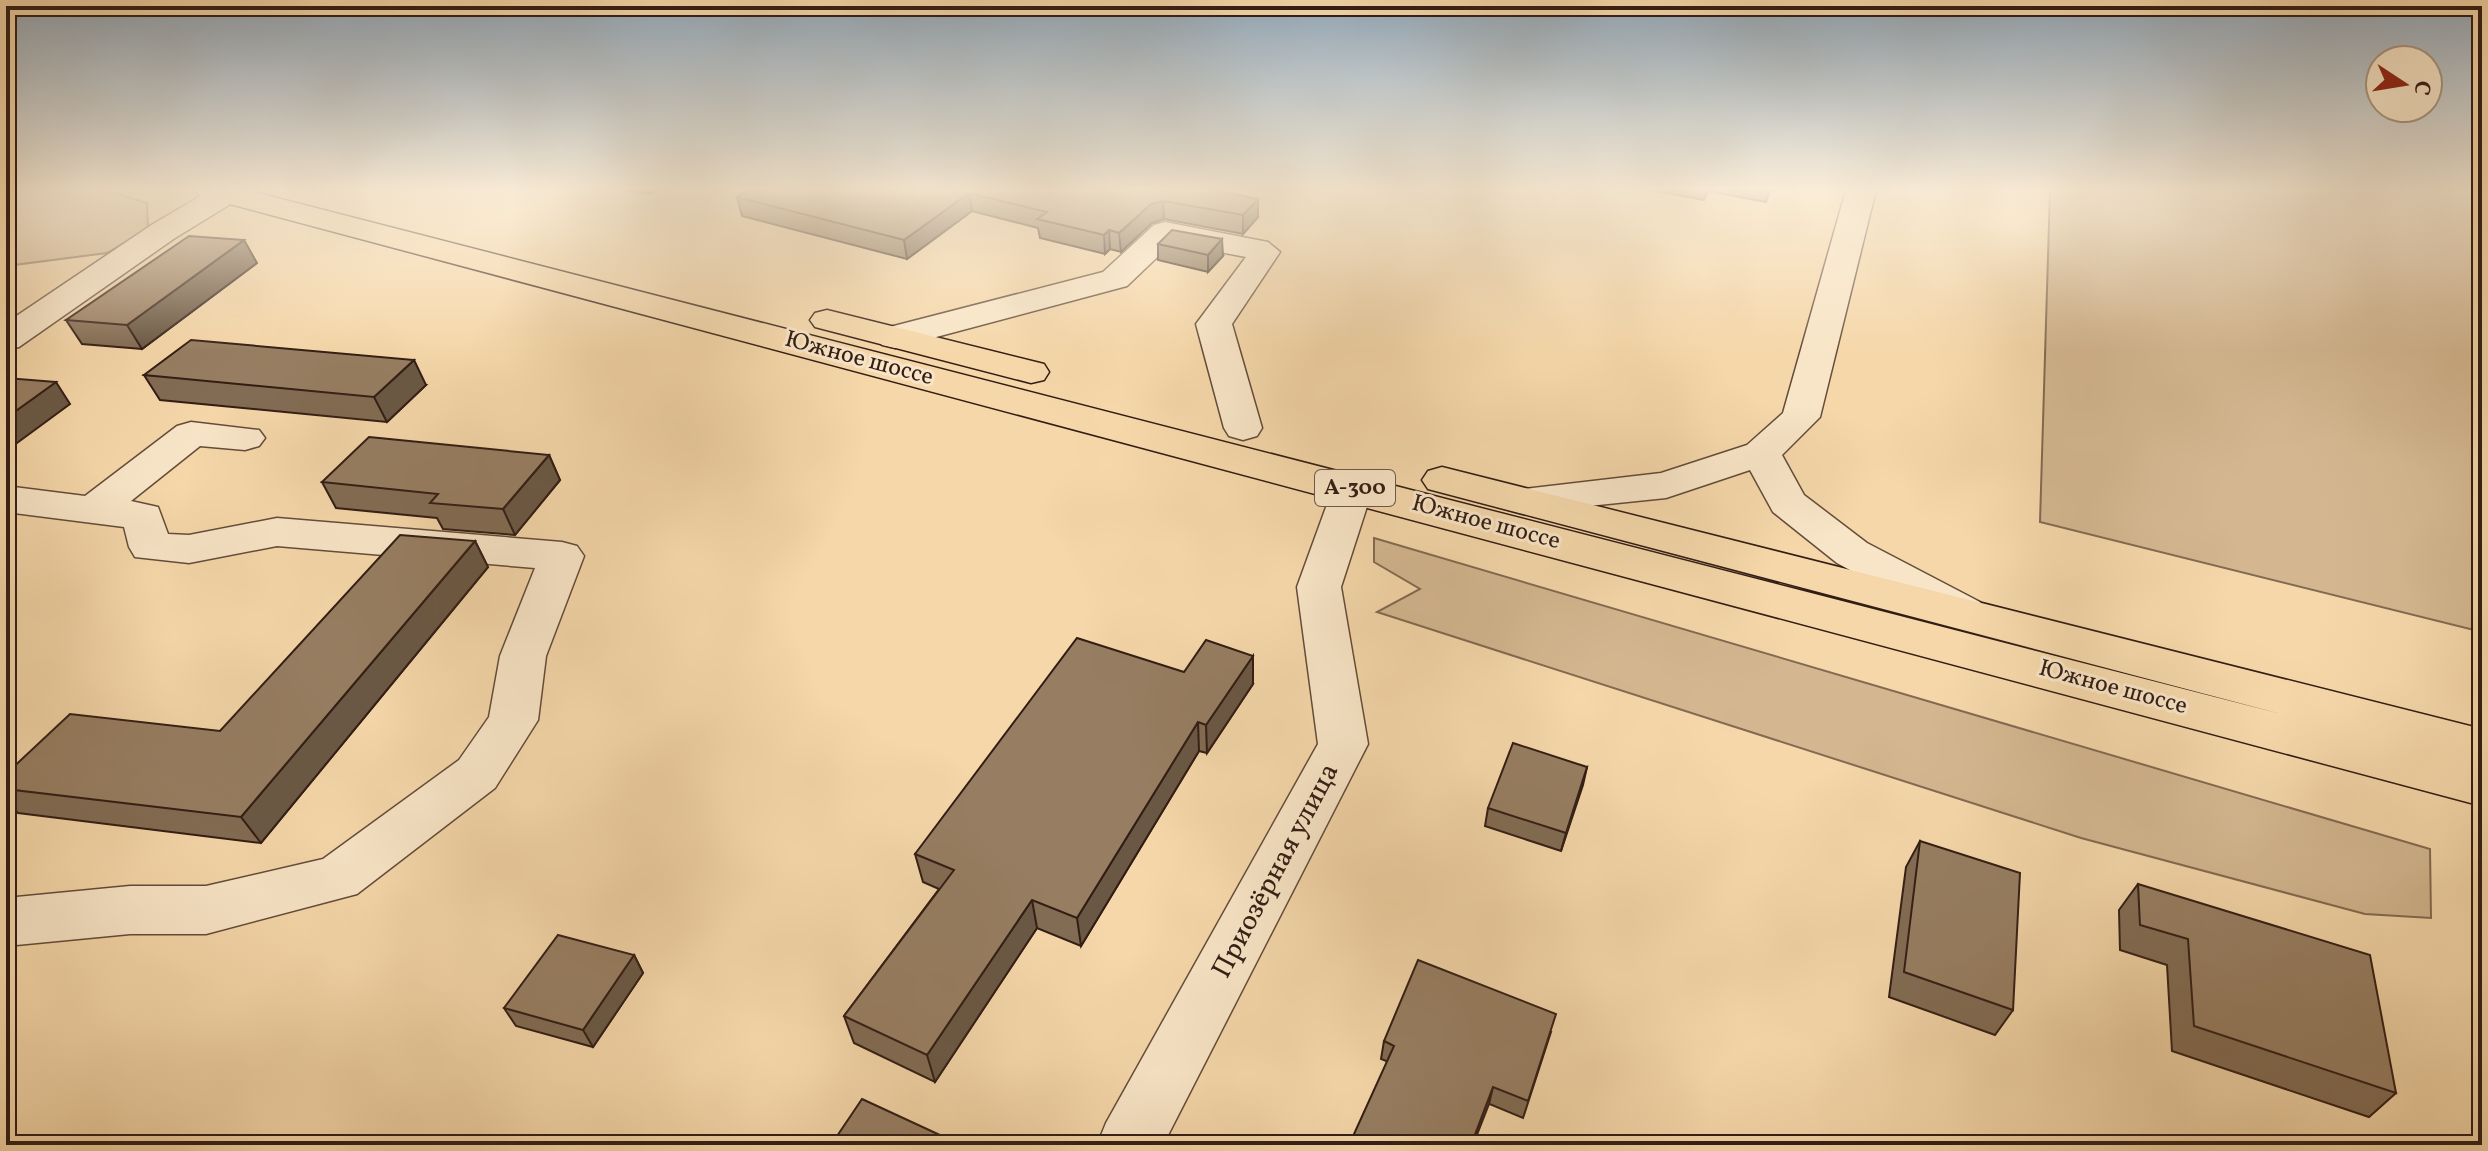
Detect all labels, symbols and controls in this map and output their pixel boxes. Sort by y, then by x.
north arrow [2364,44,2444,124]
text: С [2404,77,2438,98]
street label: Южное шоссе [781,323,937,395]
road number: А-300 [1315,470,1395,506]
street label: Южное шоссе [1408,487,1564,559]
street label: Южное шоссе [2035,652,2191,724]
street label: Приозёрная улица [1203,757,1349,985]

